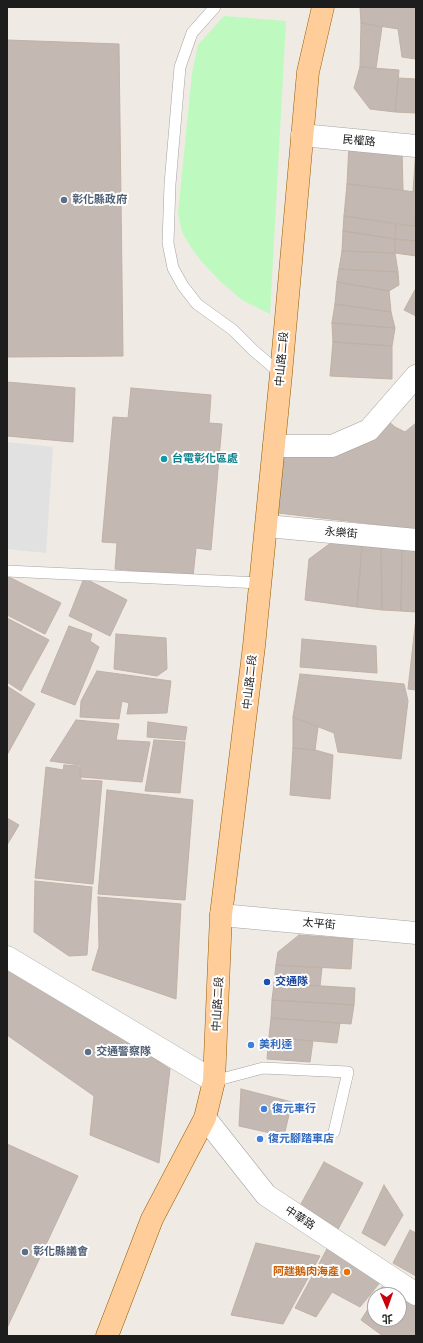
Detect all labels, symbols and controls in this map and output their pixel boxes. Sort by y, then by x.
street label: 民權路 [342,133,376,149]
place label: 彰化縣政府 [72,193,127,207]
marker: 彰化縣政府 [59,195,69,205]
street label: 中山路二段 [273,331,291,387]
place label: 台電彰化區處 [172,452,238,466]
marker: 台電彰化區處 [159,454,169,464]
street label: 永樂街 [324,525,358,541]
street label: 中山路二段 [241,654,259,710]
street label: 太平街 [302,916,336,932]
place label: 交通隊 [275,975,308,989]
street label: 中山路二段 [210,976,226,1032]
marker: 交通隊 [262,977,272,987]
place label: 美利達 [259,1038,292,1052]
marker: 美利達 [246,1040,256,1050]
place label: 交通警察隊 [96,1045,151,1059]
marker: 交通警察隊 [83,1047,93,1057]
place label: 復元車行 [272,1102,316,1116]
marker: 復元車行 [259,1104,269,1114]
place label: 復元腳踏車店 [268,1132,334,1146]
marker: 復元腳踏車店 [255,1134,265,1144]
street label: 中華路 [283,1203,317,1233]
place label: 彰化縣議會 [33,1245,88,1259]
marker: 彰化縣議會 [20,1247,30,1257]
place label: 阿趖鵝肉海產 [273,1265,339,1279]
marker: 阿趖鵝肉海產 [342,1267,352,1277]
north arrow [367,1287,407,1327]
text: 北 [382,1312,393,1325]

